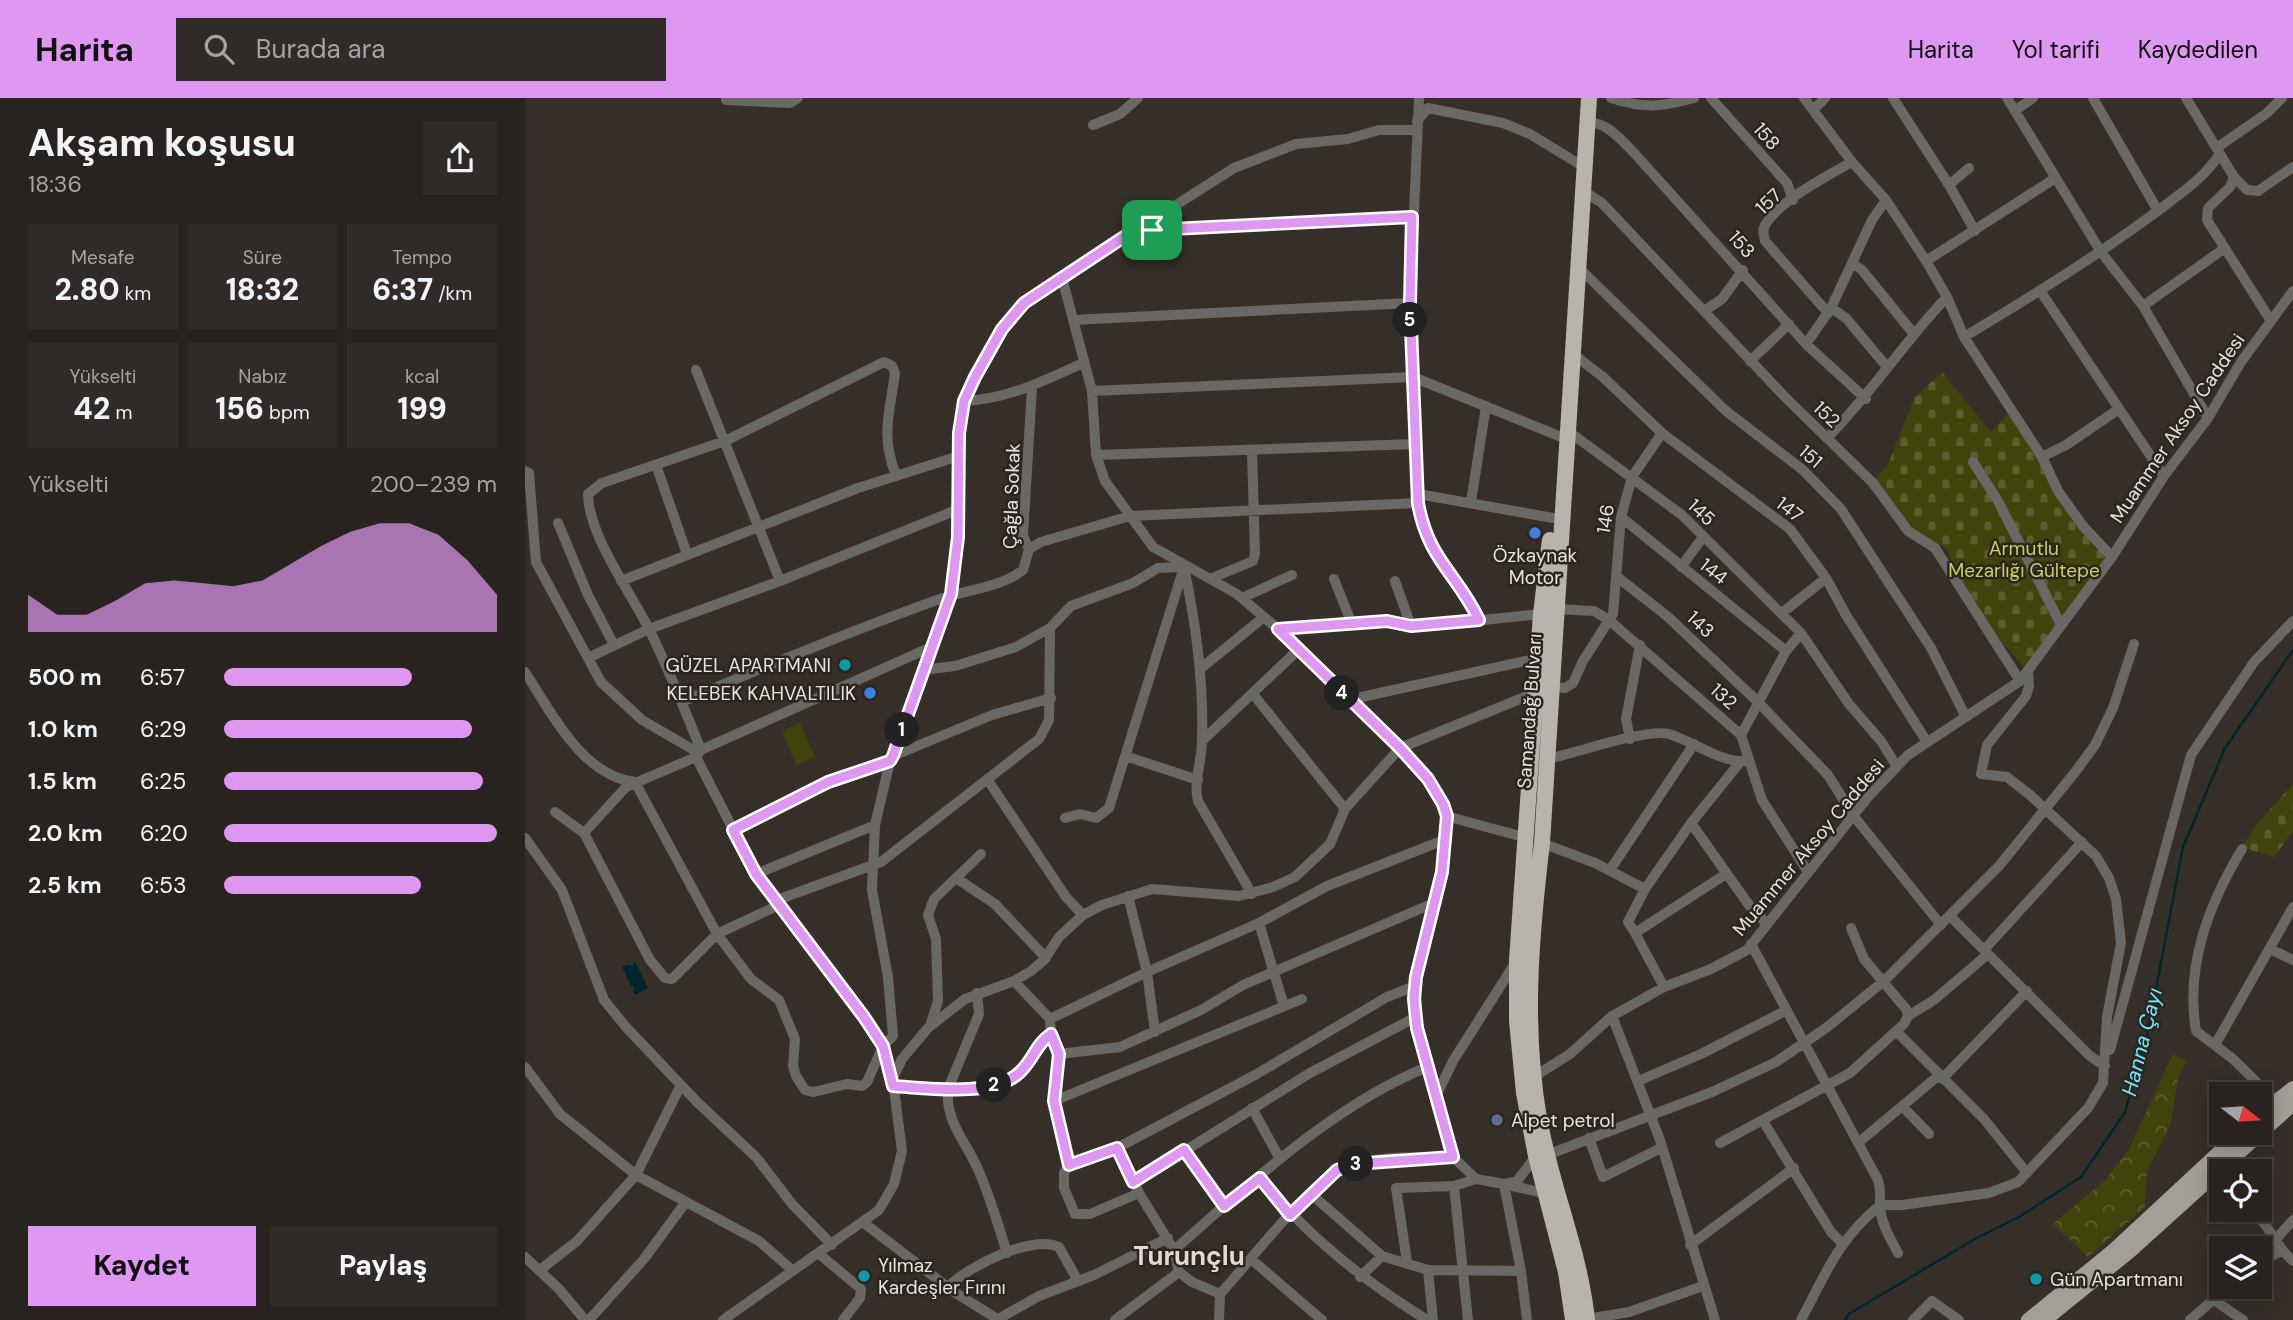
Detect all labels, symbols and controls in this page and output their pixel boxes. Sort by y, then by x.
search box [176,18,666,81]
text: Harita [35,28,134,71]
icon: search [200,30,238,68]
text: Burada ara [256,32,385,66]
text: Harita [1908,34,1974,65]
text: Yol tarifi [2012,34,2100,65]
text: Kaydedilen [2138,34,2258,65]
street label: 158 [1748,117,1786,156]
text: Akşam koşusu [28,118,296,168]
button: share [423,121,497,195]
text: 18:36 [28,169,82,199]
street label: 157 [1750,183,1787,220]
pin [1122,200,1182,260]
icon: arrive [1133,211,1171,249]
street label: 153 [1723,225,1761,263]
text: Mesafe [71,245,135,270]
text: Süre [243,245,282,270]
text: Tempo [392,245,452,270]
text: 2.80 [54,270,120,309]
text: 18:32 [226,270,299,309]
text: 6:37 [372,270,433,309]
text: km [120,281,151,306]
text: /km [433,281,472,306]
pin: 5 [1393,302,1428,338]
text: 5 [1404,307,1415,332]
street label: Muammer Aksoy Caddesi [2105,329,2250,528]
text: Yükselti [69,364,136,389]
text: Nabız [238,364,287,389]
text: kcal [405,364,439,389]
text: 42 [73,389,110,428]
text: 156 [215,389,264,428]
text: 199 [398,389,447,428]
street label: 152 [1808,396,1845,433]
text: m [110,400,132,425]
text: bpm [264,400,310,425]
street label: 151 [1794,439,1828,474]
street label: Çağla Sokak [997,442,1026,549]
text: Yükselti [28,469,109,499]
text: 200–239 m [370,469,497,499]
street label: 147 [1771,491,1808,528]
street label: 145 [1683,493,1721,531]
street label: 146 [1591,503,1620,536]
marker: Özkaynak Motor [1527,525,1543,541]
park label: Armutlu Mezarlığı Gültepe [1948,536,2100,583]
place label: Özkaynak Motor [1493,543,1578,590]
street label: 144 [1695,553,1733,590]
street label: 143 [1682,605,1720,643]
street label: Samandağ Bulvarı [1512,633,1547,789]
place label: GÜZEL APARTMANI [665,653,831,678]
marker: GÜZEL APARTMANI [837,657,853,673]
text: 500 m [28,662,102,692]
text: 6:57 [140,662,185,692]
pin: 4 [1325,676,1359,710]
street label: 132 [1705,678,1743,715]
text: 4 [1335,680,1348,705]
place label: KELEBEK KAHVALTILIK [666,681,856,706]
marker: KELEBEK KAHVALTILIK [862,685,878,701]
pin: 1 [885,712,919,748]
text: 1.0 km [28,714,98,744]
text: 6:29 [140,714,187,744]
text: 1 [898,717,905,742]
street label: Muammer Aksoy Caddesi [1727,754,1890,941]
text: 1.5 km [28,766,97,796]
text: 6:25 [140,766,186,796]
text: 2.0 km [28,818,103,848]
text: 6:20 [140,818,188,848]
text: 2.5 km [28,870,102,900]
text: 6:53 [140,870,187,900]
water label: Hanna Çayı [2115,985,2169,1099]
pin: 2 [977,1068,1011,1102]
text: 2 [988,1072,999,1097]
north arrow [2209,1082,2271,1144]
map controls [2209,1082,2272,1299]
place label: Alpet petrol [1511,1108,1615,1133]
marker: Alpet petrol [1489,1112,1505,1128]
pin: 3 [1339,1146,1373,1182]
text: 3 [1350,1151,1361,1176]
button: locate [2209,1159,2272,1222]
button: Kaydet [28,1226,256,1306]
button: Paylaş [270,1226,497,1306]
button: layers [2209,1236,2272,1299]
district label: Turunçlu [1133,1239,1245,1273]
place label: Yılmaz Kardeşler Fırını [878,1253,1006,1300]
place label: Gün Apartmanı [2050,1267,2183,1292]
marker: Yılmaz Kardeşler Fırını [856,1268,872,1284]
marker: Gün Apartmanı [2028,1271,2044,1287]

